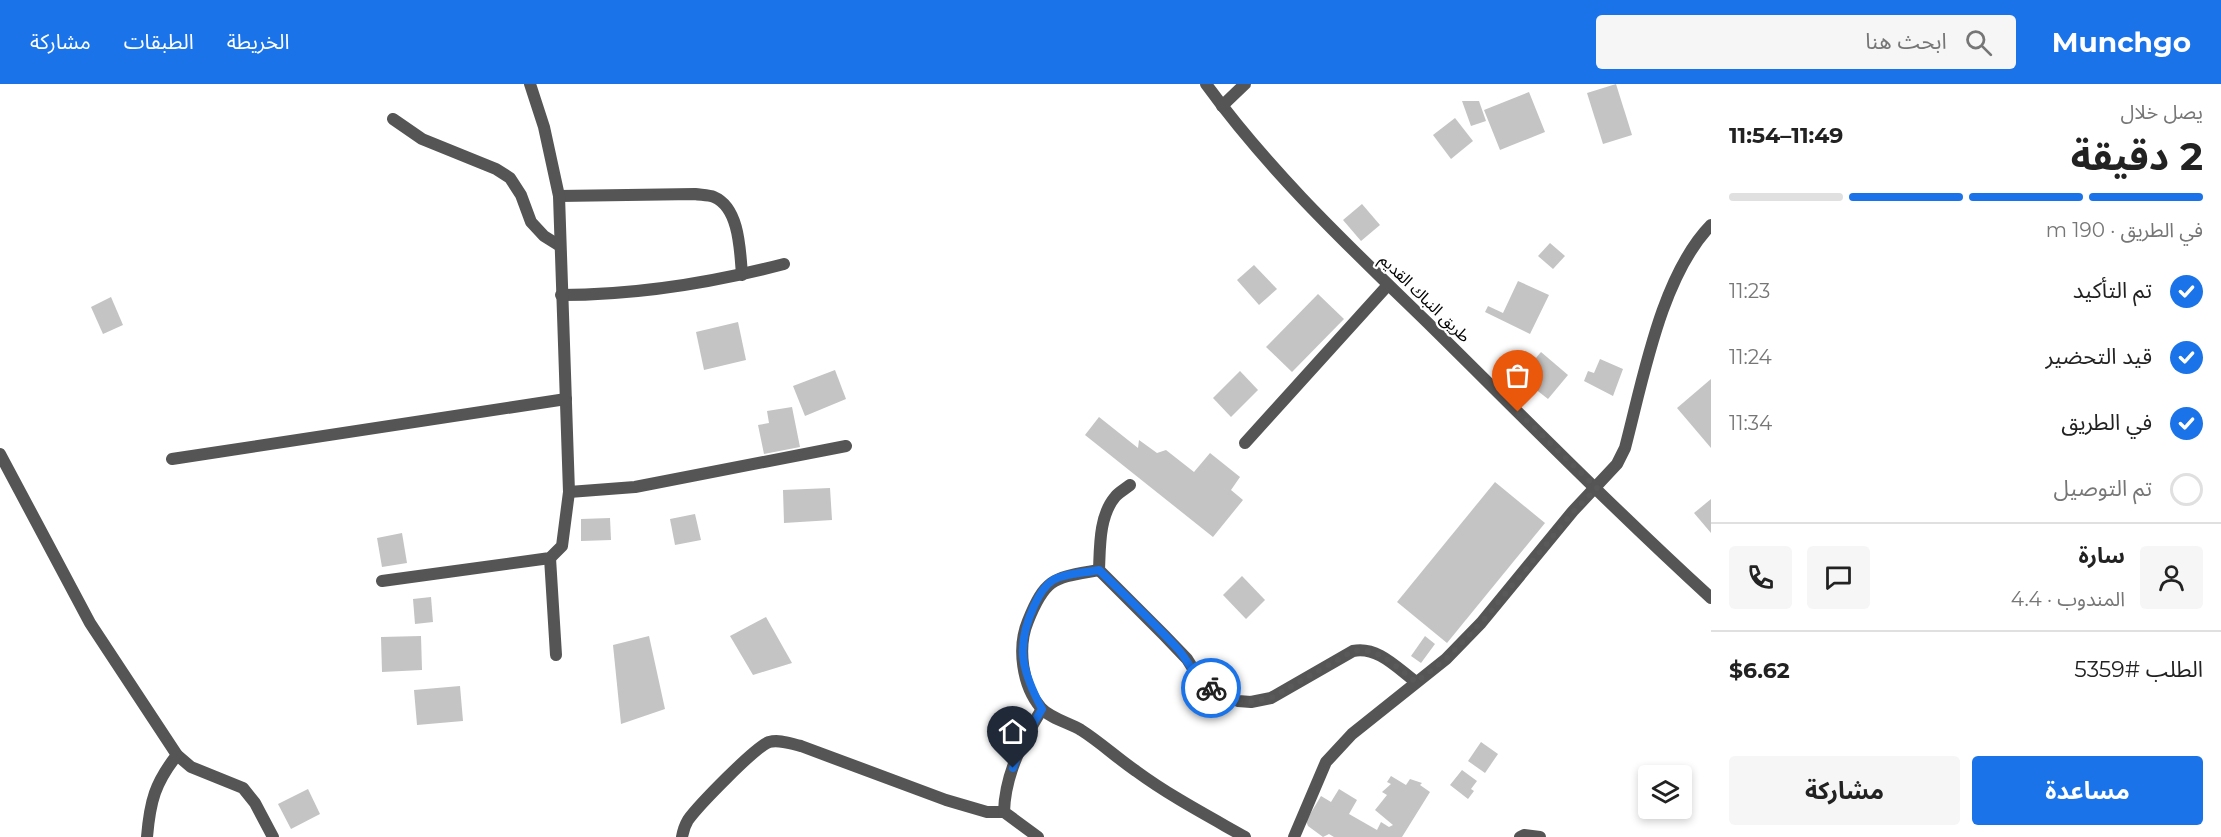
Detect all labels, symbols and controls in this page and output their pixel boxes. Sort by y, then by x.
search box [1596,15,2016,69]
text: Munchgo [2052,25,2191,59]
icon: search [1962,26,1995,59]
text: ابحث هنا [1865,28,1947,55]
text: مشاركة [30,29,91,54]
text: الطبقات [124,29,194,54]
text: الخريطة [227,29,290,54]
text: يصل خلال [2121,100,2203,124]
text: 11:49–11:54 [1729,122,1843,149]
text: 2 دقيقة [2071,132,2203,180]
text: في الطريق · 190 m [2046,218,2203,242]
street label: طريق النباك القديم [1374,250,1474,348]
icon: check [2170,275,2203,308]
text: تم التأكيد [2073,277,2152,304]
text: 11:23 [1729,279,1770,303]
icon: check [2170,341,2203,374]
text: قيد التحضير [2046,343,2152,370]
text: 11:24 [1729,345,1772,369]
pin [1492,350,1543,412]
icon: bag [1501,359,1534,392]
icon: check [2170,407,2203,440]
text: في الطريق [2061,409,2152,436]
text: 11:34 [1729,411,1772,435]
text: تم التوصيل [2054,475,2152,502]
text: سارة [2079,542,2125,569]
button: phone [1729,546,1792,609]
button: chat [1807,546,1870,609]
button: person [2140,546,2203,609]
text: المندوب · 4.4 [2011,587,2125,611]
text: الطلب #5359 [2074,656,2203,683]
text: $6.62 [1729,657,1790,684]
courier [1181,658,1241,718]
icon: bike [1195,672,1228,705]
pin [987,706,1038,768]
icon: home [996,715,1029,748]
button: مشاركة [1729,756,1960,825]
button: مساعدة [1972,756,2203,825]
map controls [1638,765,1692,819]
button: layers [1638,765,1692,819]

